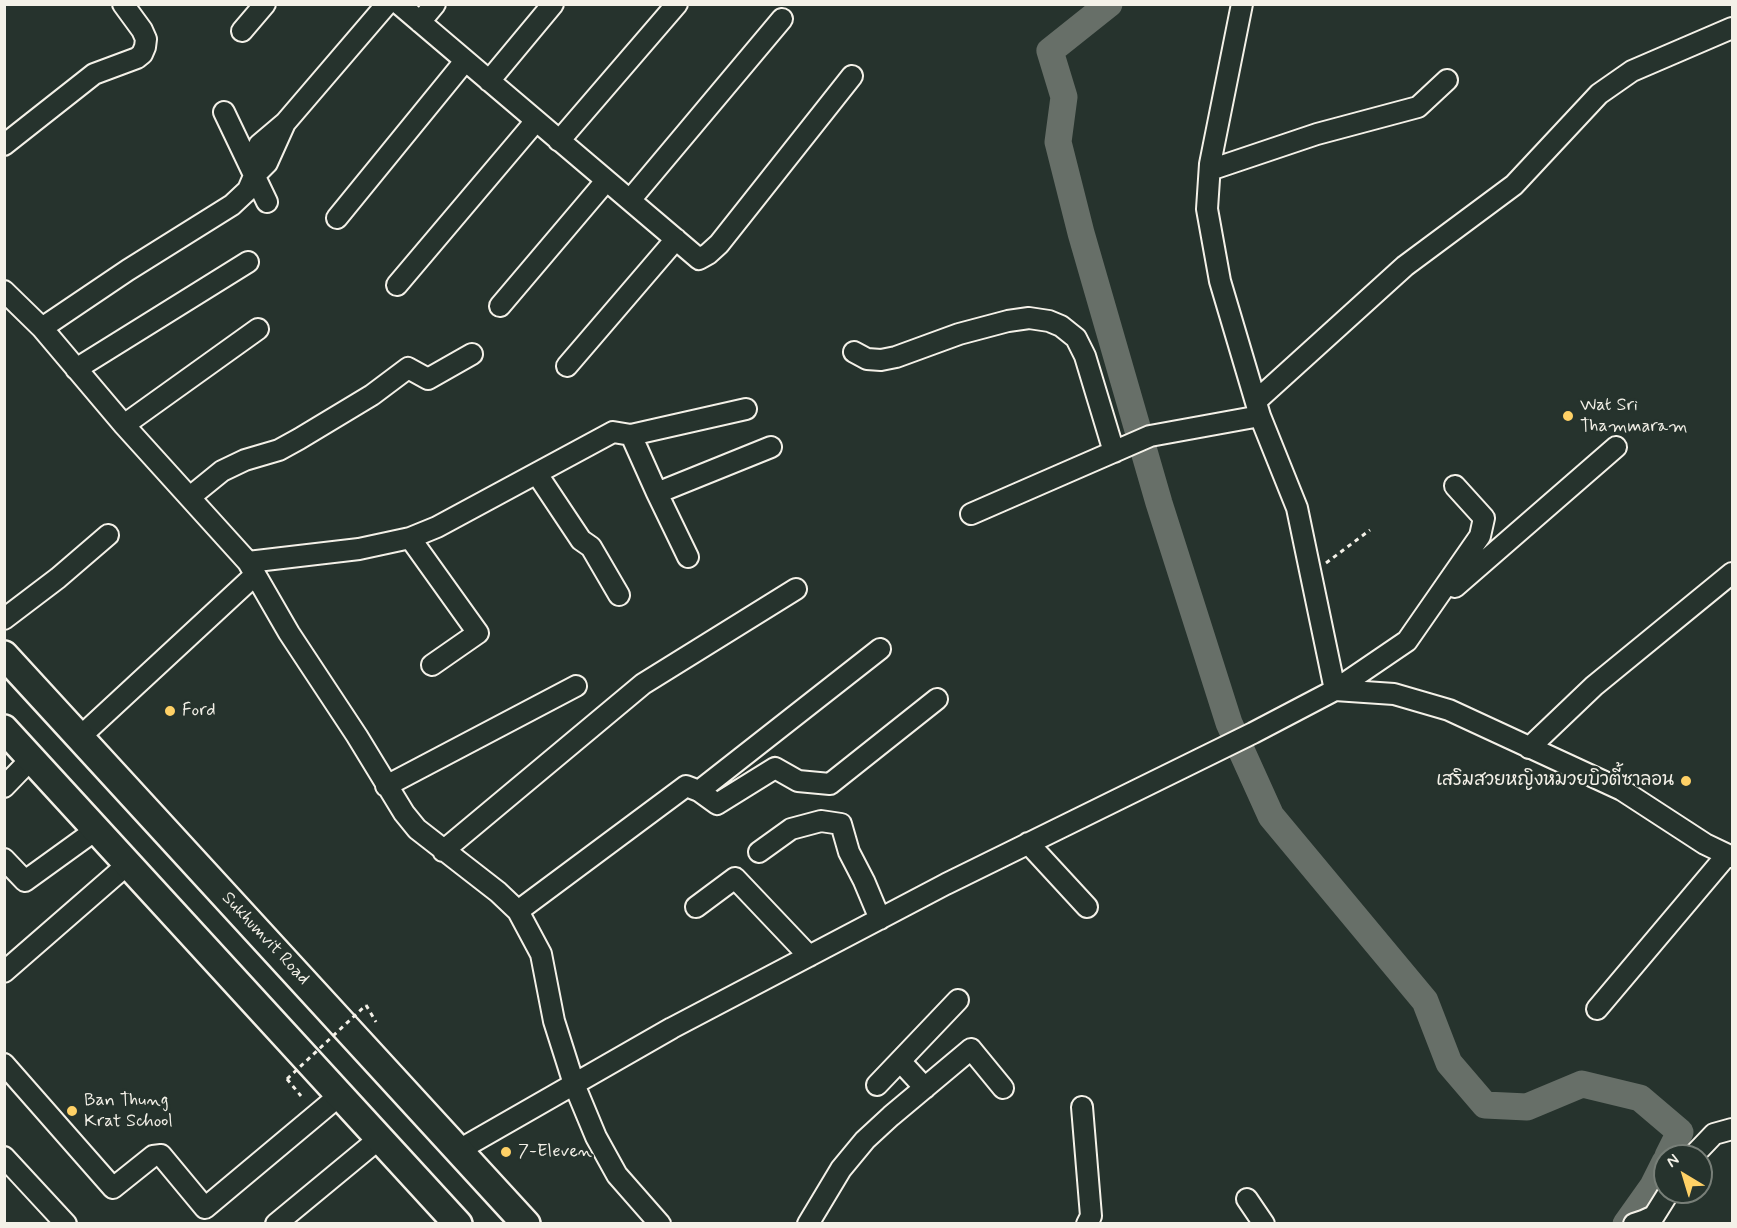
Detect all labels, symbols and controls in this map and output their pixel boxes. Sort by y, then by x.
place label: Wat Sri Thammaram [1580,395,1688,438]
marker: Wat Sri Thammaram [1561,409,1575,423]
place label: Ford [182,700,216,722]
marker: Ford [163,704,177,718]
place label: เสริมสวยหญิงหมวยบิวตี้ซาลอน [1436,770,1674,792]
marker: เสริมสวยหญิงหมวยบิวตี้ซาลอน [1679,774,1693,788]
street label: Sukhumvit Road [216,888,314,990]
place label: Ban Thung Krat School [84,1090,173,1132]
marker: Ban Thung Krat School [65,1104,79,1118]
place label: 7-Eleven [518,1141,592,1163]
north arrow [1653,1144,1713,1204]
marker: 7-Eleven [499,1145,513,1159]
text: N [1662,1149,1684,1173]

